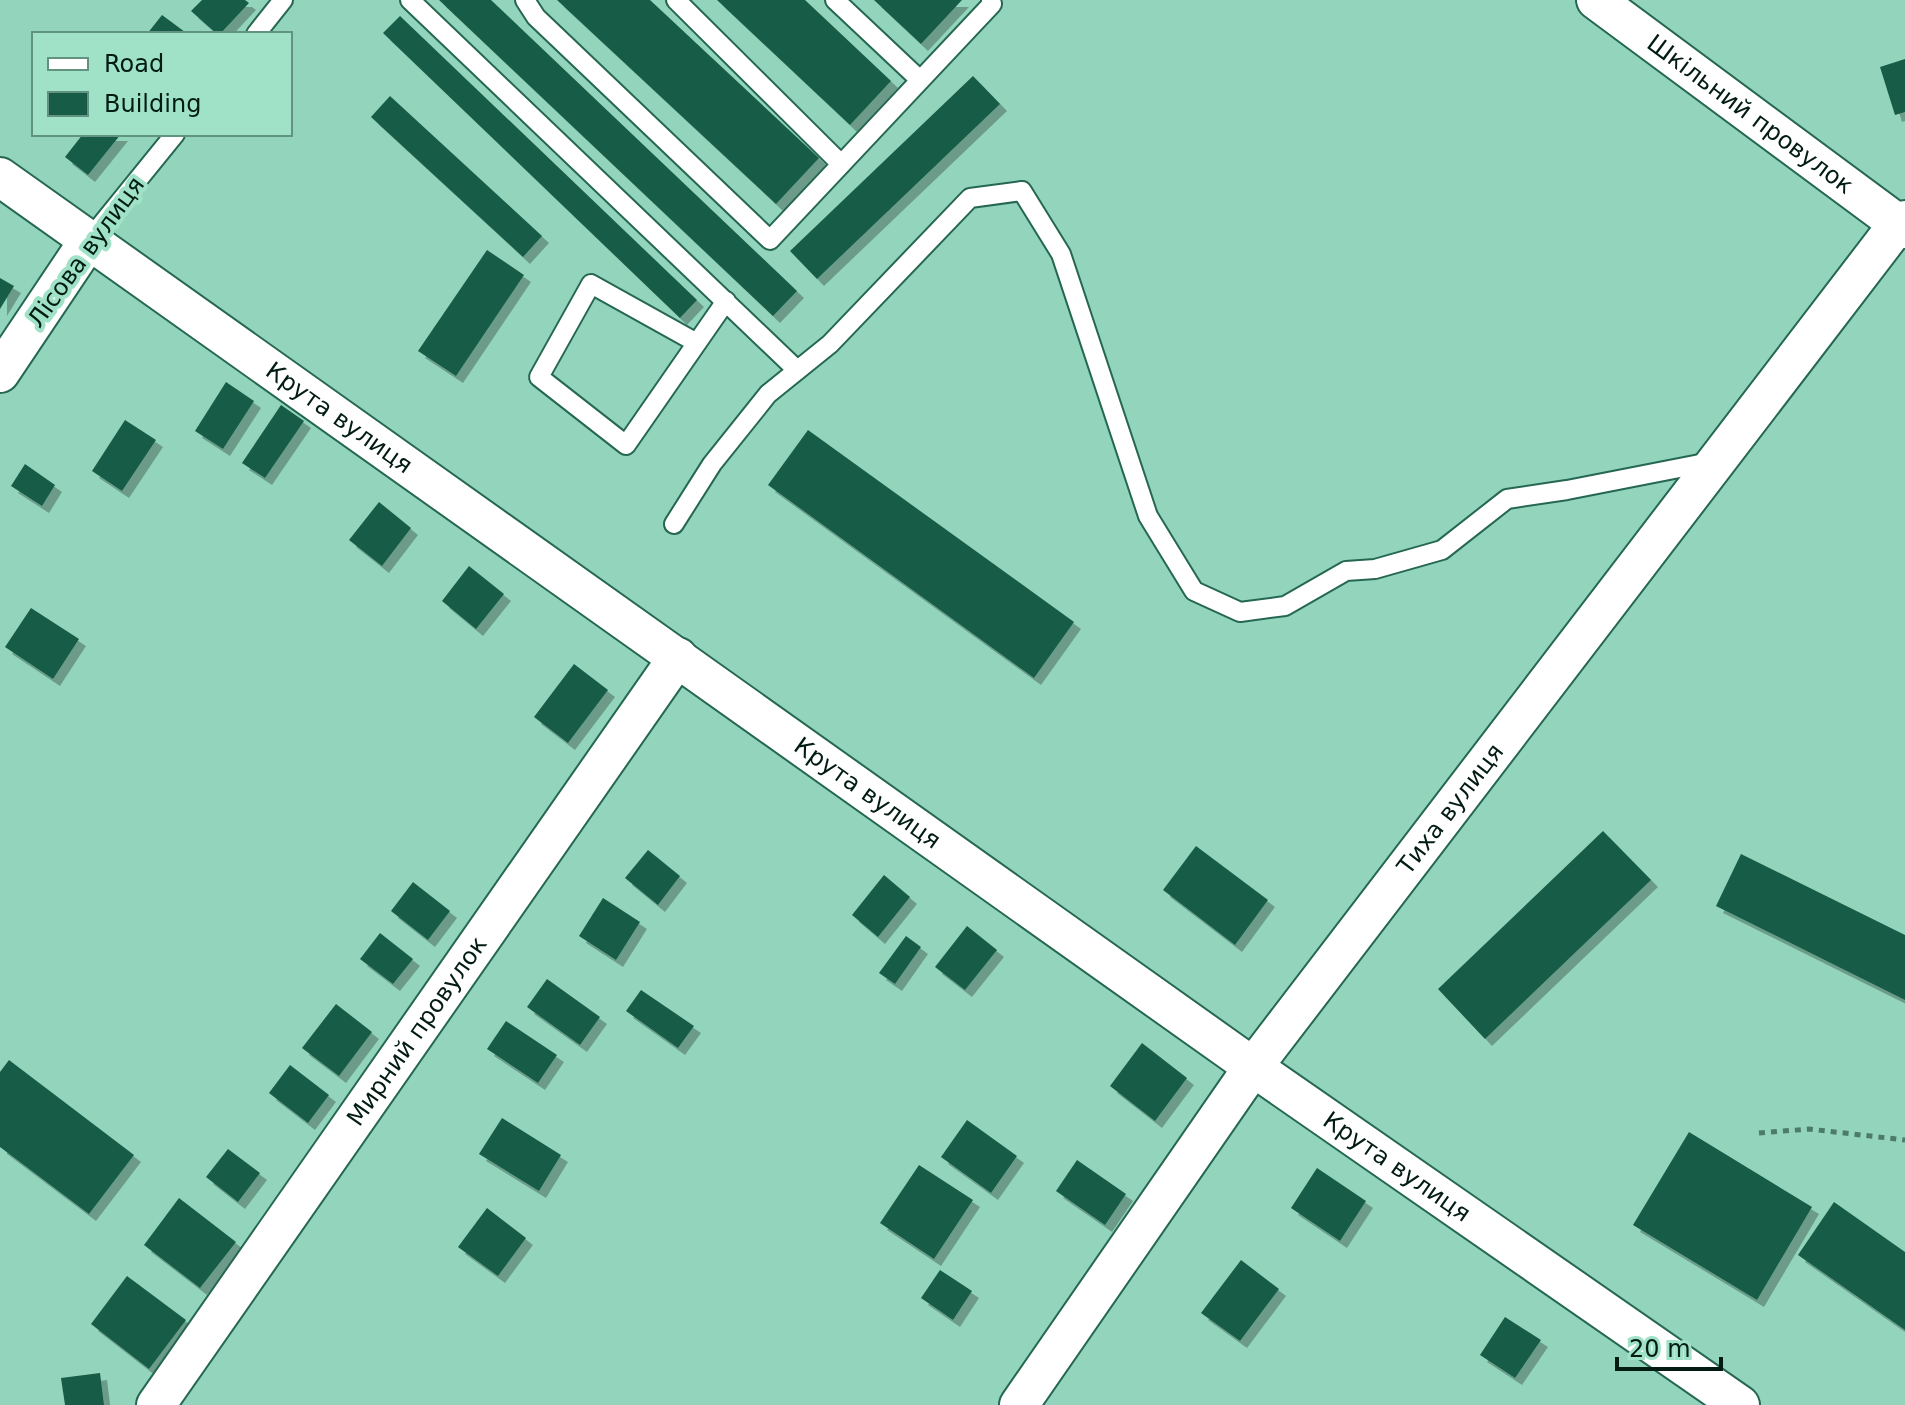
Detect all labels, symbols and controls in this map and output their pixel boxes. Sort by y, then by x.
street label: Шкільний провулок [1642,29,1859,200]
legend [32,32,292,136]
text: Road [104,50,164,78]
text: Building [104,90,201,118]
street label: Лісова вулиця [22,171,150,333]
street label: Крута вулиця [261,356,418,479]
street label: Крута вулиця [789,732,946,855]
street label: Тиха вулиця [1391,738,1509,881]
street label: Мирний провулок [341,931,493,1131]
street label: Крута вулиця [1318,1106,1476,1228]
scale bar [1617,1321,1721,1371]
text: 20 m [1629,1335,1691,1363]

